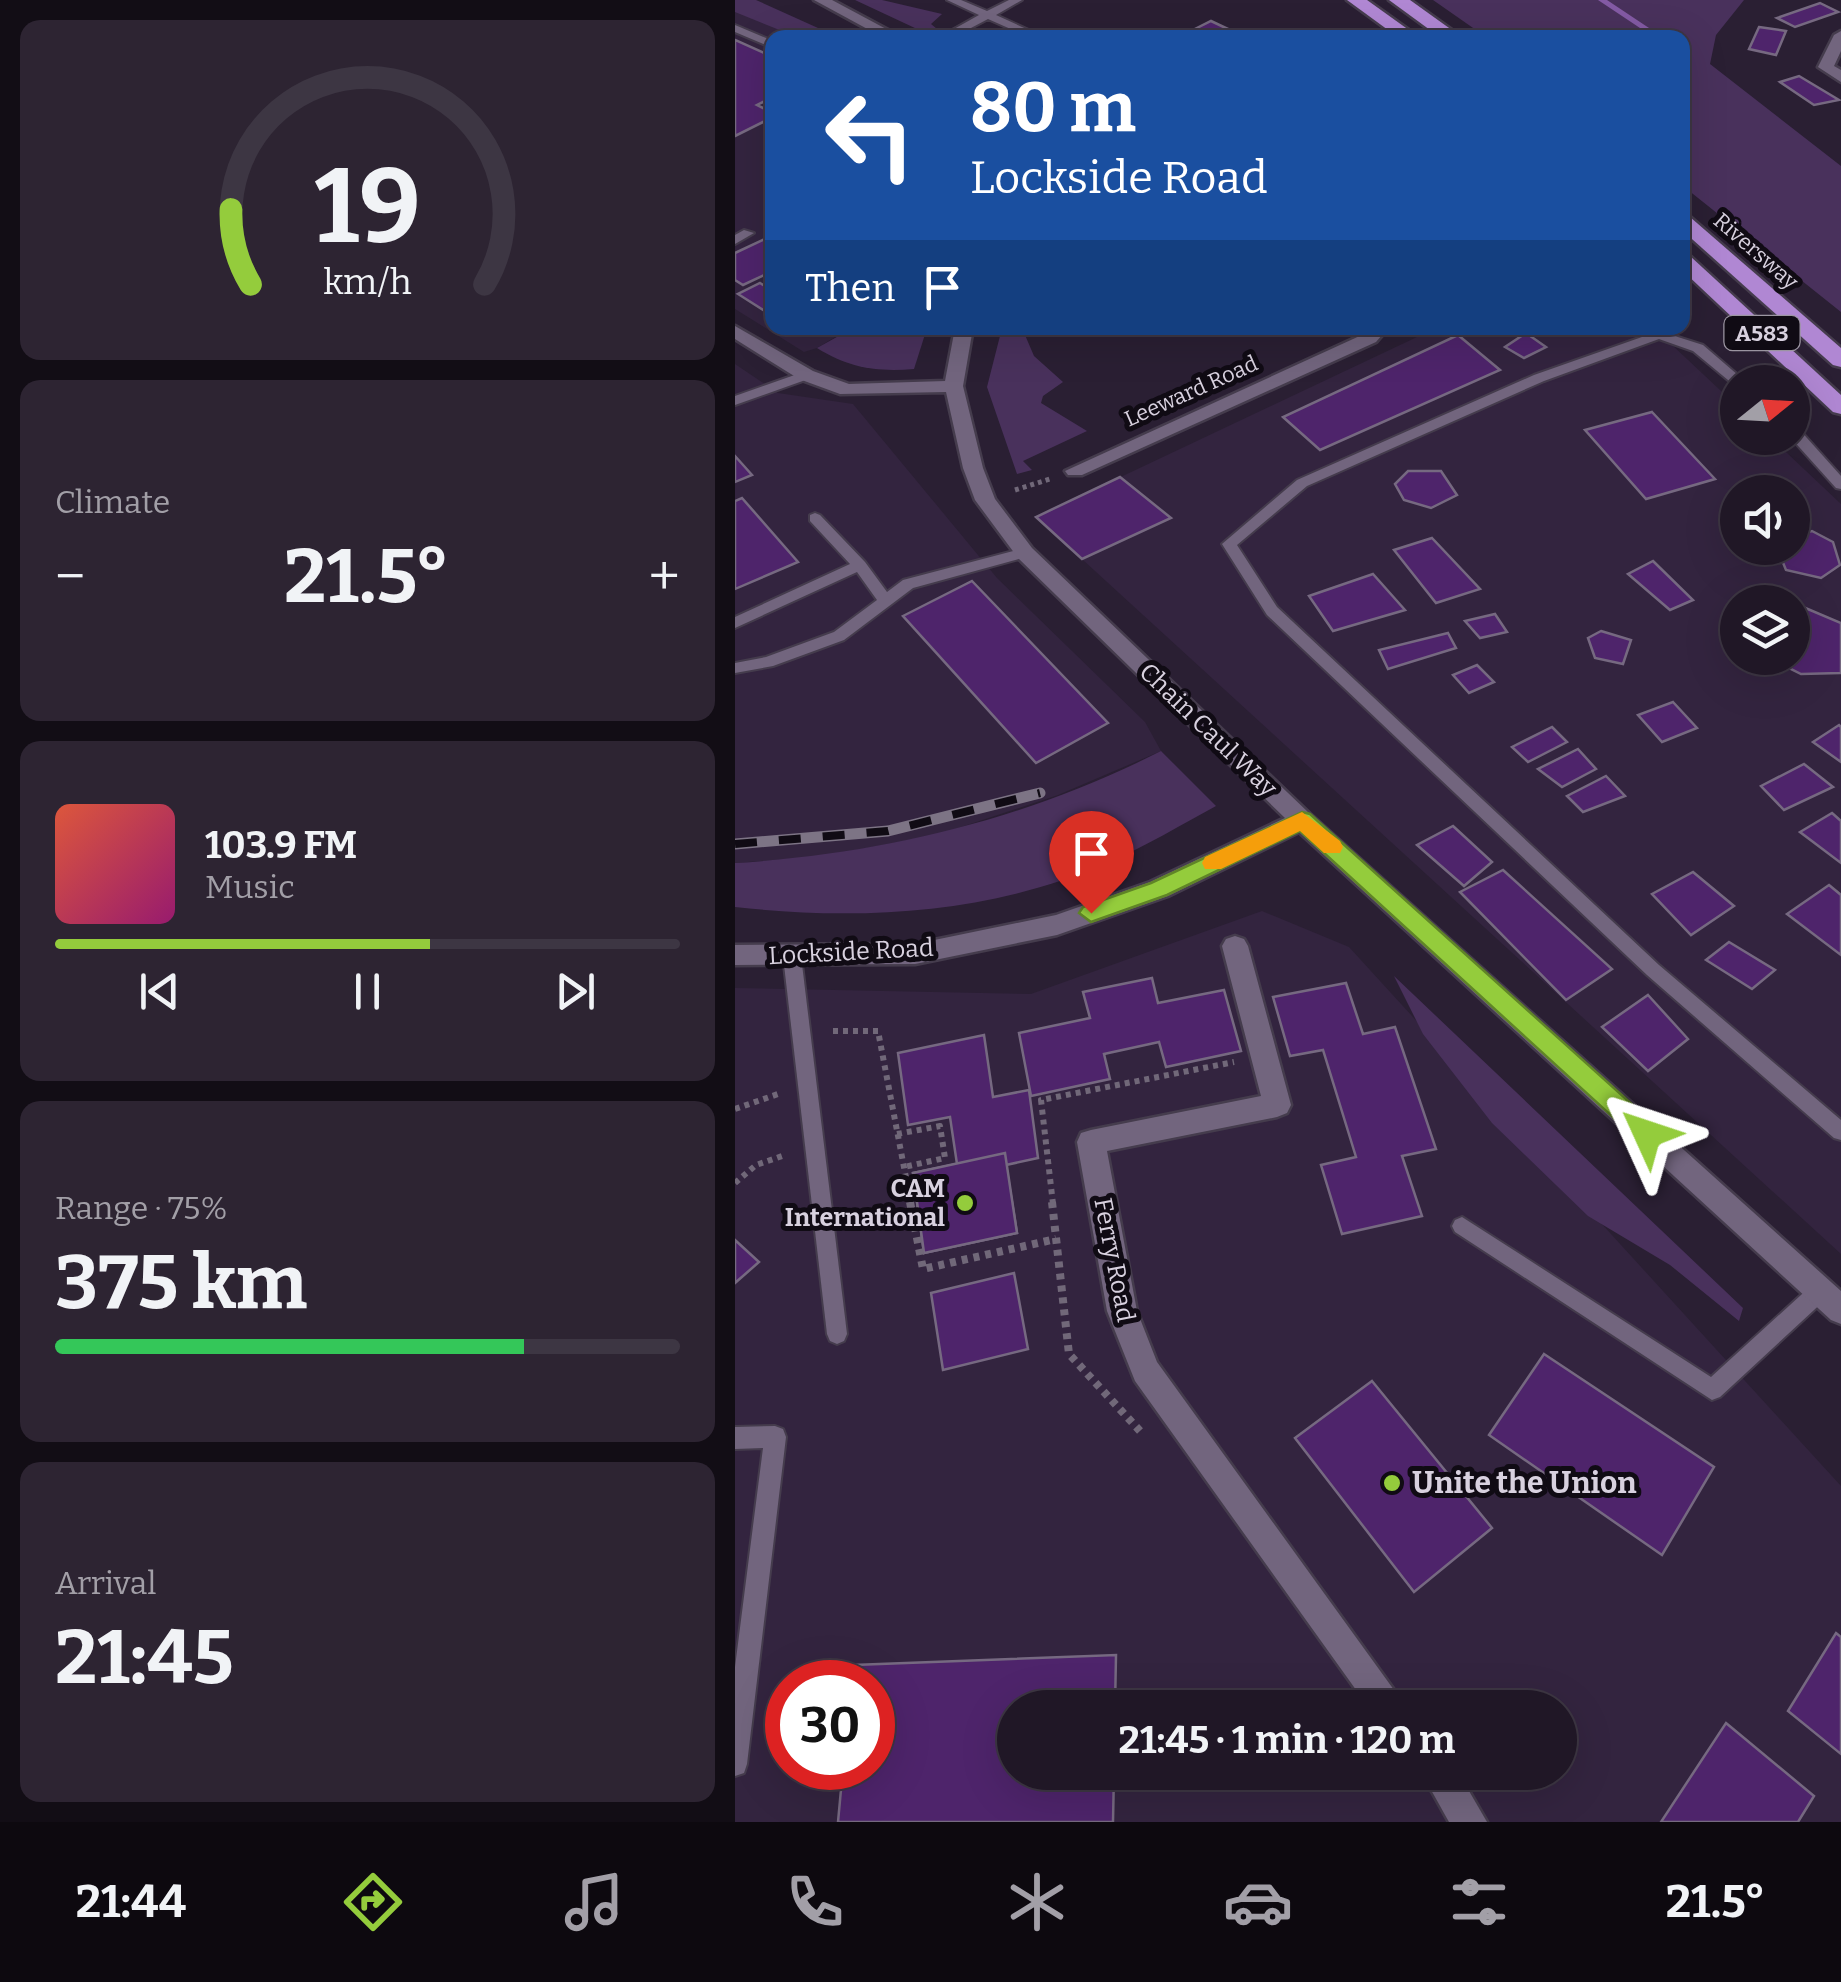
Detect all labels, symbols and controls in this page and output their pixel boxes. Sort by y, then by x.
text: 80 m [970,66,1136,150]
icon: left [805,70,935,200]
text: 19 [314,145,421,270]
text: Lockside Road [970,151,1268,205]
street label: Riversway [1708,207,1804,295]
icon: arrive [915,260,970,315]
text: km/h [323,261,412,303]
text: Then [805,265,895,311]
road number: A583 [1725,316,1799,350]
street label: Leeward Road [1120,350,1262,432]
north arrow [1720,365,1810,455]
map controls [1720,365,1810,675]
button: sound [1720,475,1810,565]
text: Climate [55,483,170,521]
text: 21.5° [284,532,450,622]
text: − [55,544,85,610]
text: + [649,544,680,610]
button: layers [1720,585,1810,675]
street label: Chain Caul Way [1133,657,1284,804]
pin [1049,811,1134,914]
text: 103.9 FM [205,822,357,868]
icon: arrive [1064,826,1119,881]
text: Music [205,868,295,906]
street label: Lockside Road [768,933,935,971]
icon: previous [132,964,187,1019]
icon: pause [340,964,395,1019]
icon: next [548,964,603,1019]
position arrow [1595,1082,1699,1186]
place label: CAM International [785,1174,945,1233]
text: Range · 75% [55,1189,228,1227]
marker: CAM International [954,1192,976,1214]
street label: Ferry Road [1087,1195,1141,1325]
text: 375 km [55,1238,307,1328]
place label: Unite the Union [1412,1465,1637,1501]
marker: Unite the Union [1381,1472,1403,1494]
text: Arrival [55,1564,156,1602]
text: 21:45 [55,1613,234,1703]
speed limit sign: 30 [765,1660,895,1790]
text: 21:45 · 1 min · 120 m [1119,1717,1455,1763]
icon: directions [338,1867,408,1937]
icon: music [559,1867,629,1937]
icon: phone [780,1867,850,1937]
icon: climate [1002,1867,1072,1937]
icon: car [1223,1867,1293,1937]
icon: filters [1444,1867,1514,1937]
text: 21:44 [76,1875,186,1929]
text: 21.5° [1666,1875,1765,1929]

